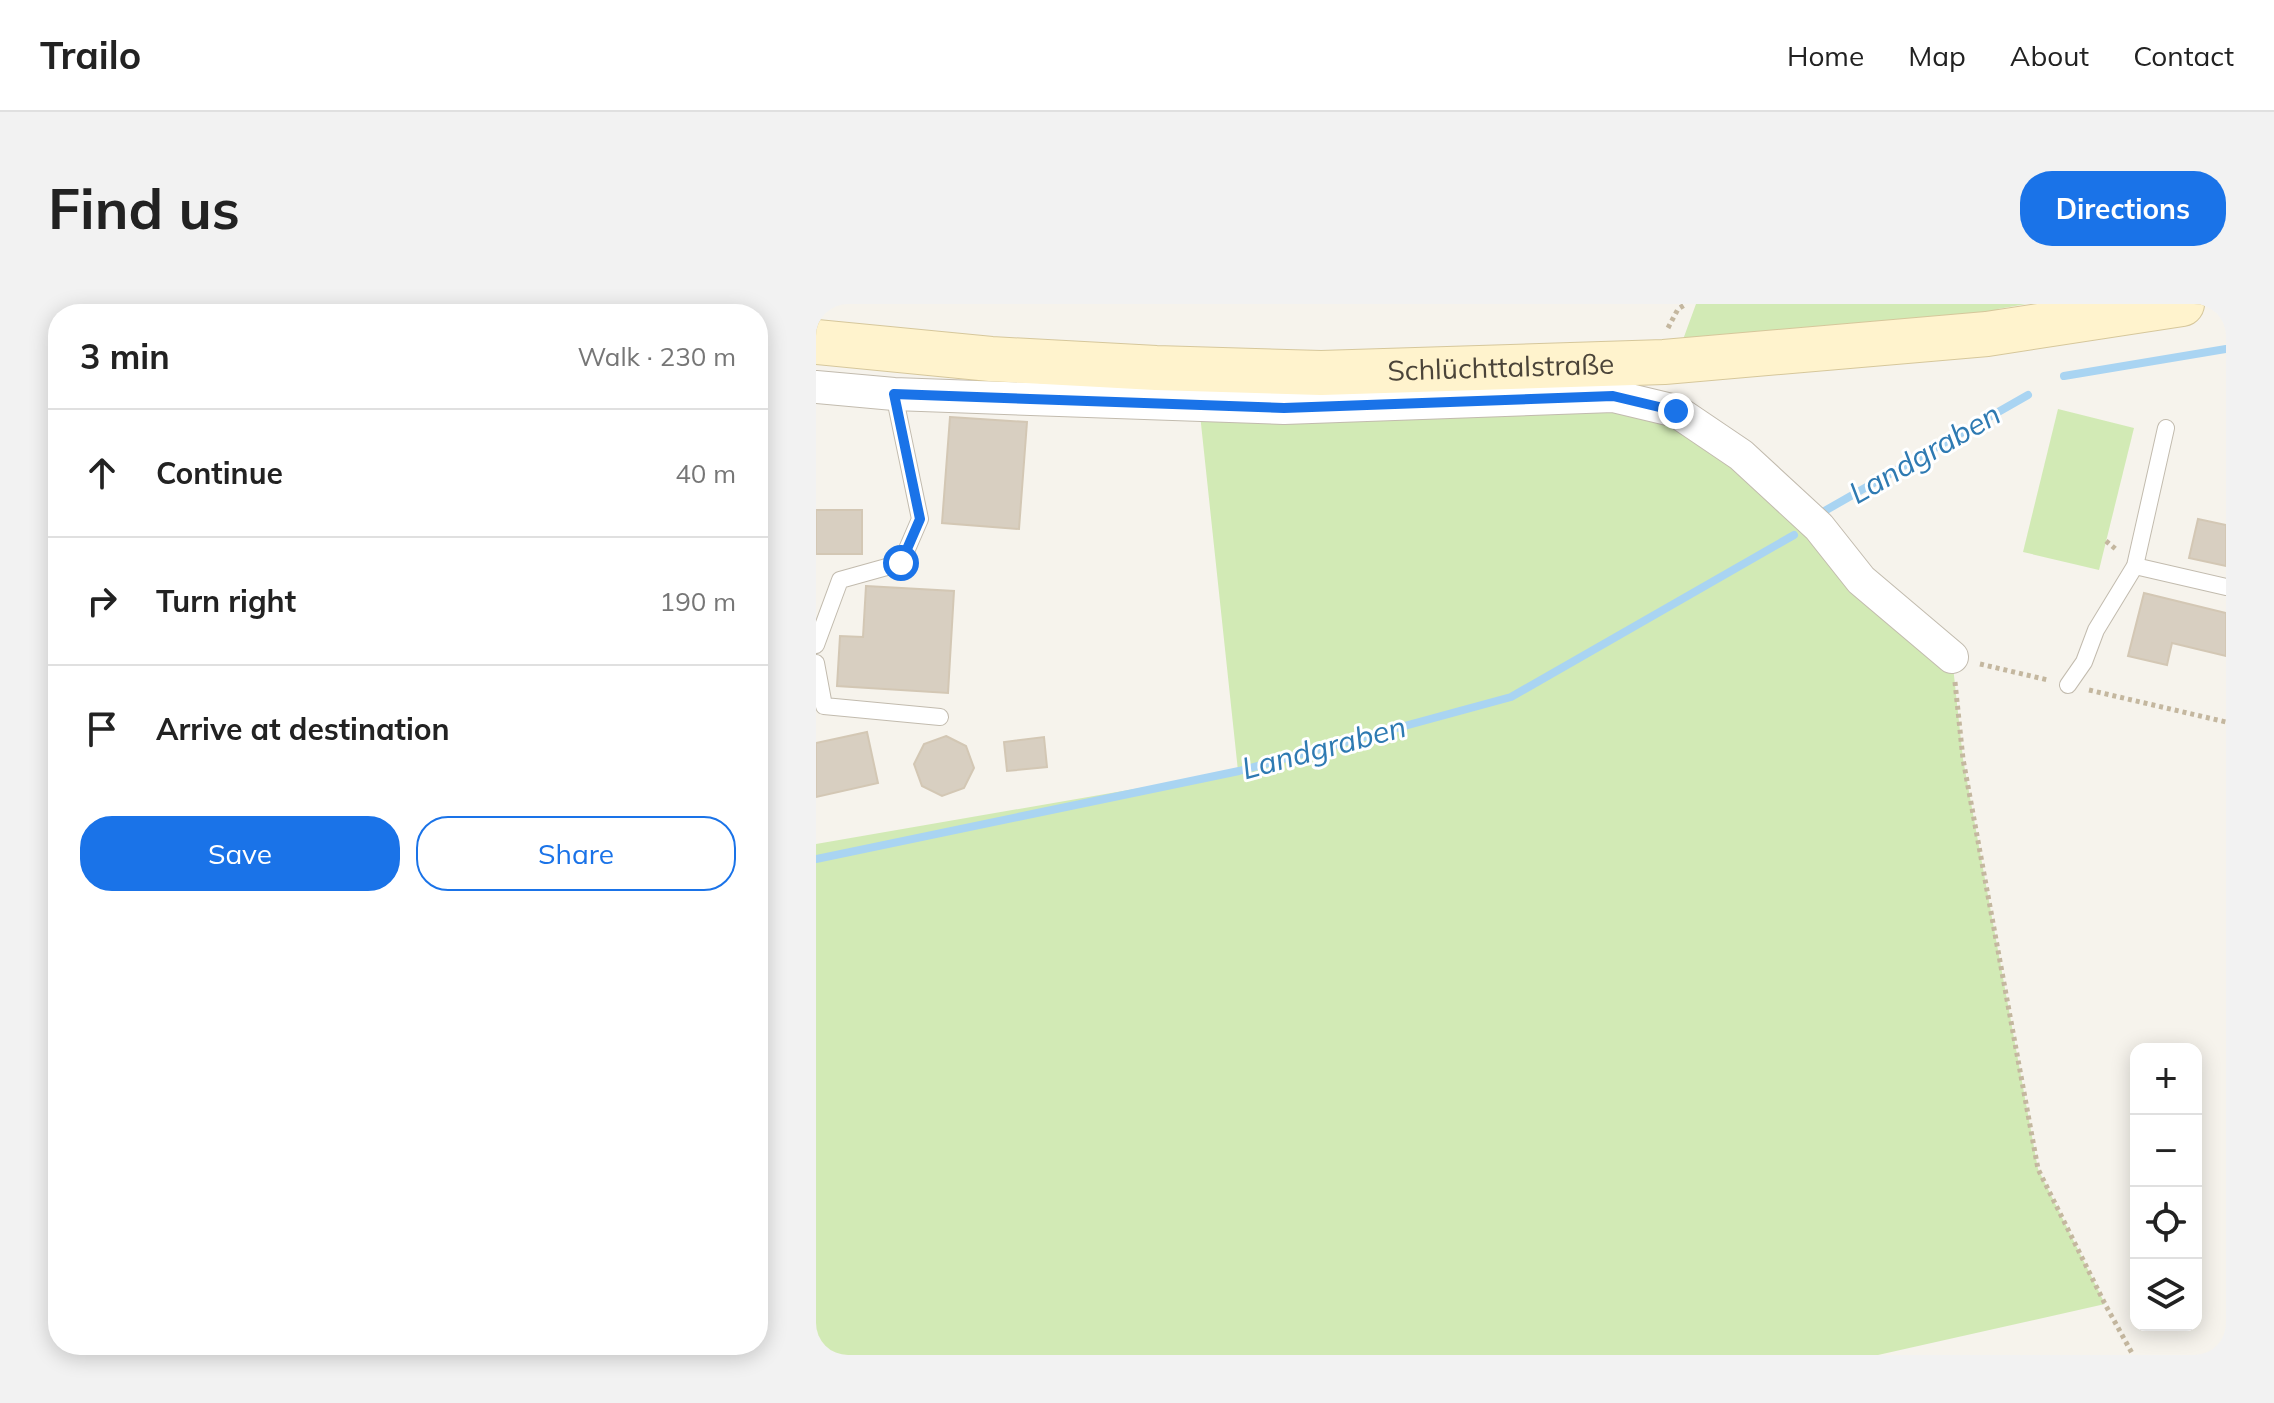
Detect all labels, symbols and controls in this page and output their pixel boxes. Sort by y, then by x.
text: Trailo [40,31,141,79]
text: Home [1787,38,1864,73]
text: Map [1908,38,1966,73]
text: About [2010,38,2089,73]
text: Contact [2133,38,2234,73]
button: Directions [2020,171,2226,246]
text: Find us [48,173,240,243]
text: 3 min [80,335,170,378]
text: Walk · 230 m [577,340,736,373]
street label: Schlüchttalstraße [1387,346,1615,388]
route end [1658,393,1694,429]
water label: Landgraben [1842,395,2007,512]
icon: ahead [80,451,124,495]
text: Continue [156,454,283,492]
text: 40 m [675,457,736,490]
route start [883,545,919,581]
icon: right [80,579,124,623]
text: Turn right [156,582,296,620]
text: 190 m [660,585,736,618]
icon: arrive [80,707,124,751]
water label: Landgraben [1237,707,1410,787]
text: Arrive at destination [156,710,450,748]
button: Save [80,816,400,891]
button: Share [416,816,736,891]
map controls [2130,1043,2202,1331]
button: + [2130,1043,2202,1115]
button: − [2130,1115,2202,1187]
button: locate [2130,1187,2202,1259]
button: layers [2130,1259,2202,1331]

